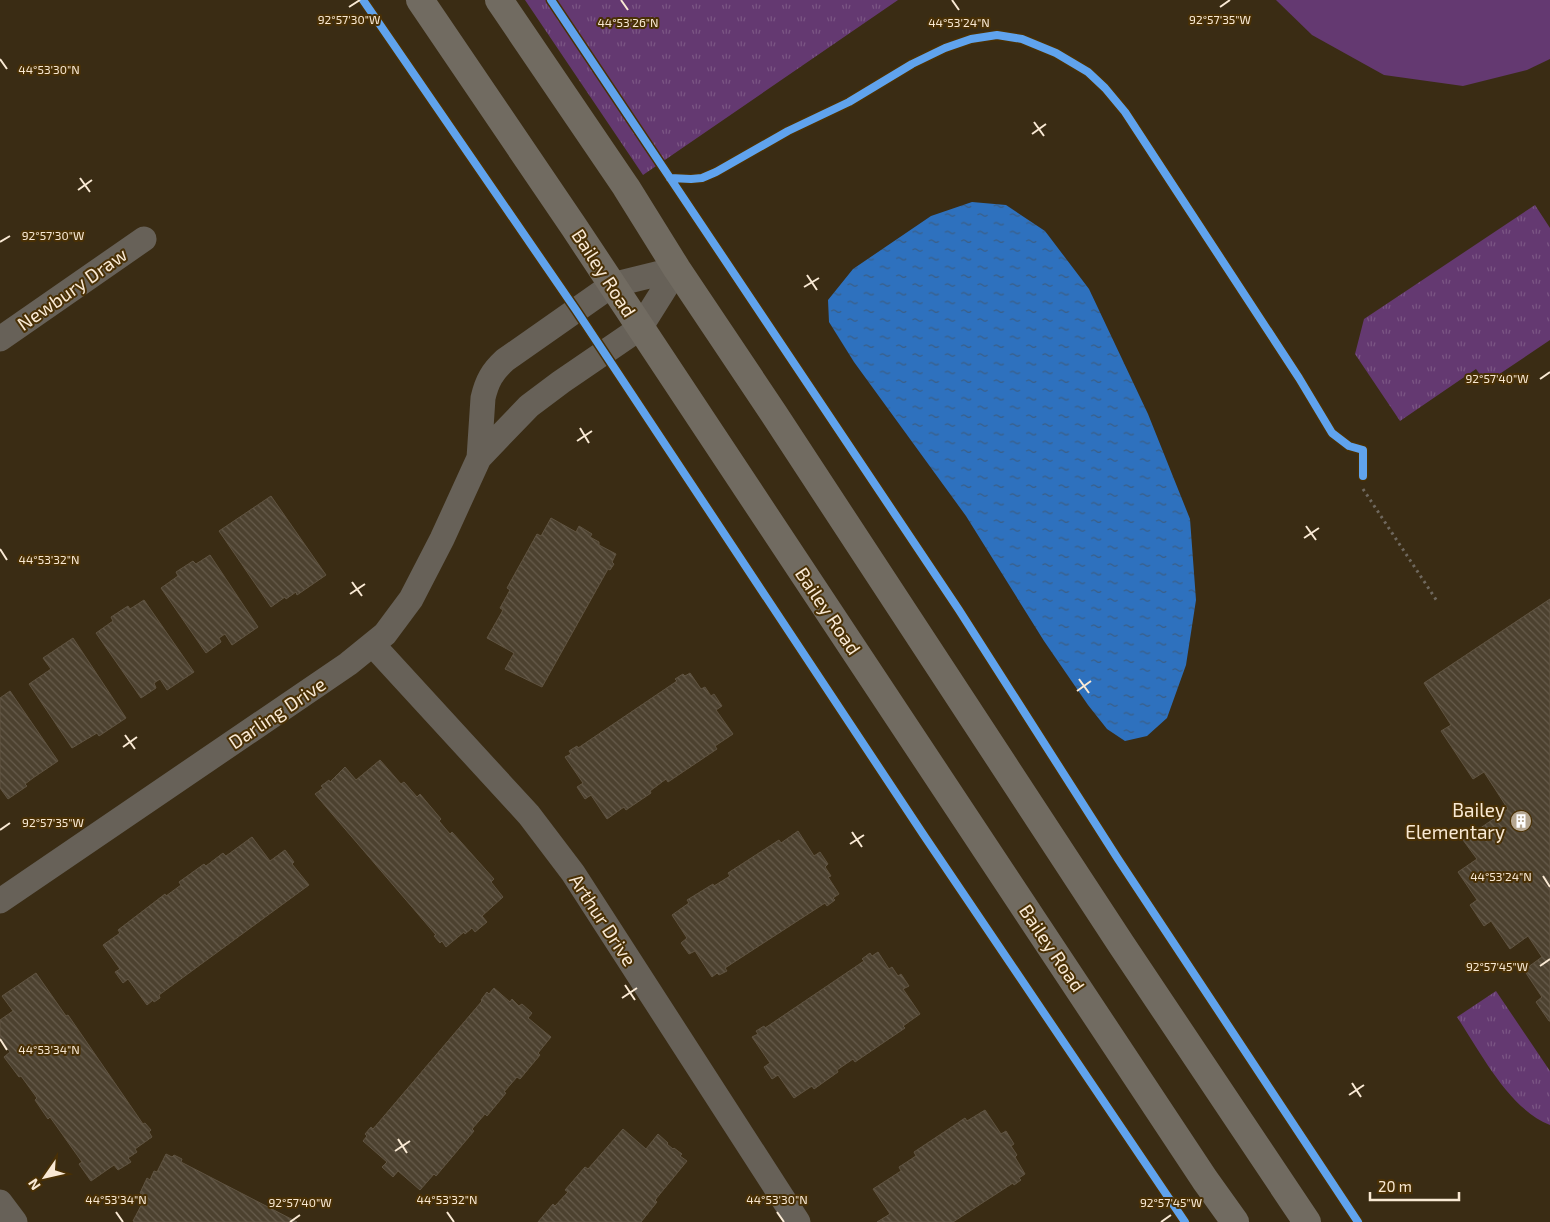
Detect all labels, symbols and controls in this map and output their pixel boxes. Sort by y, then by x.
text: 92°57'30"W [318,12,380,26]
text: 92°57'35"W [1189,12,1251,26]
text: 44°53'26"N [597,15,659,29]
text: 44°53'24"N [928,15,990,29]
text: 44°53'30"N [18,62,80,76]
street label: Bailey Road [567,224,641,321]
text: 92°57'30"W [22,228,84,242]
street label: Newbury Draw [12,242,131,335]
text: 92°57'40"W [1465,371,1529,385]
text: 44°53'32"N [19,552,79,566]
street label: Bailey Road [791,563,866,659]
street label: Darling Drive [224,672,330,753]
place label: Bailey Elementary [1405,798,1505,843]
building icon: Bailey Elementary [1509,809,1533,833]
text: 92°57'35"W [22,815,84,829]
street label: Arthur Drive [565,869,642,970]
text: 44°53'24"N [1470,869,1532,883]
street label: Bailey Road [1015,900,1090,996]
text: 92°57'45"W [1466,959,1528,973]
text: 44°53'34"N [18,1042,80,1056]
north arrow [20,1152,70,1202]
scale bar [1370,1170,1459,1202]
text: N [24,1176,44,1193]
text: 20 m [1378,1177,1412,1195]
text: 44°53'34"N [85,1192,147,1206]
text: 44°53'32"N [417,1192,477,1206]
text: 44°53'30"N [746,1192,808,1206]
text: 92°57'40"W [268,1195,332,1209]
text: 92°57'45"W [1140,1195,1202,1209]

